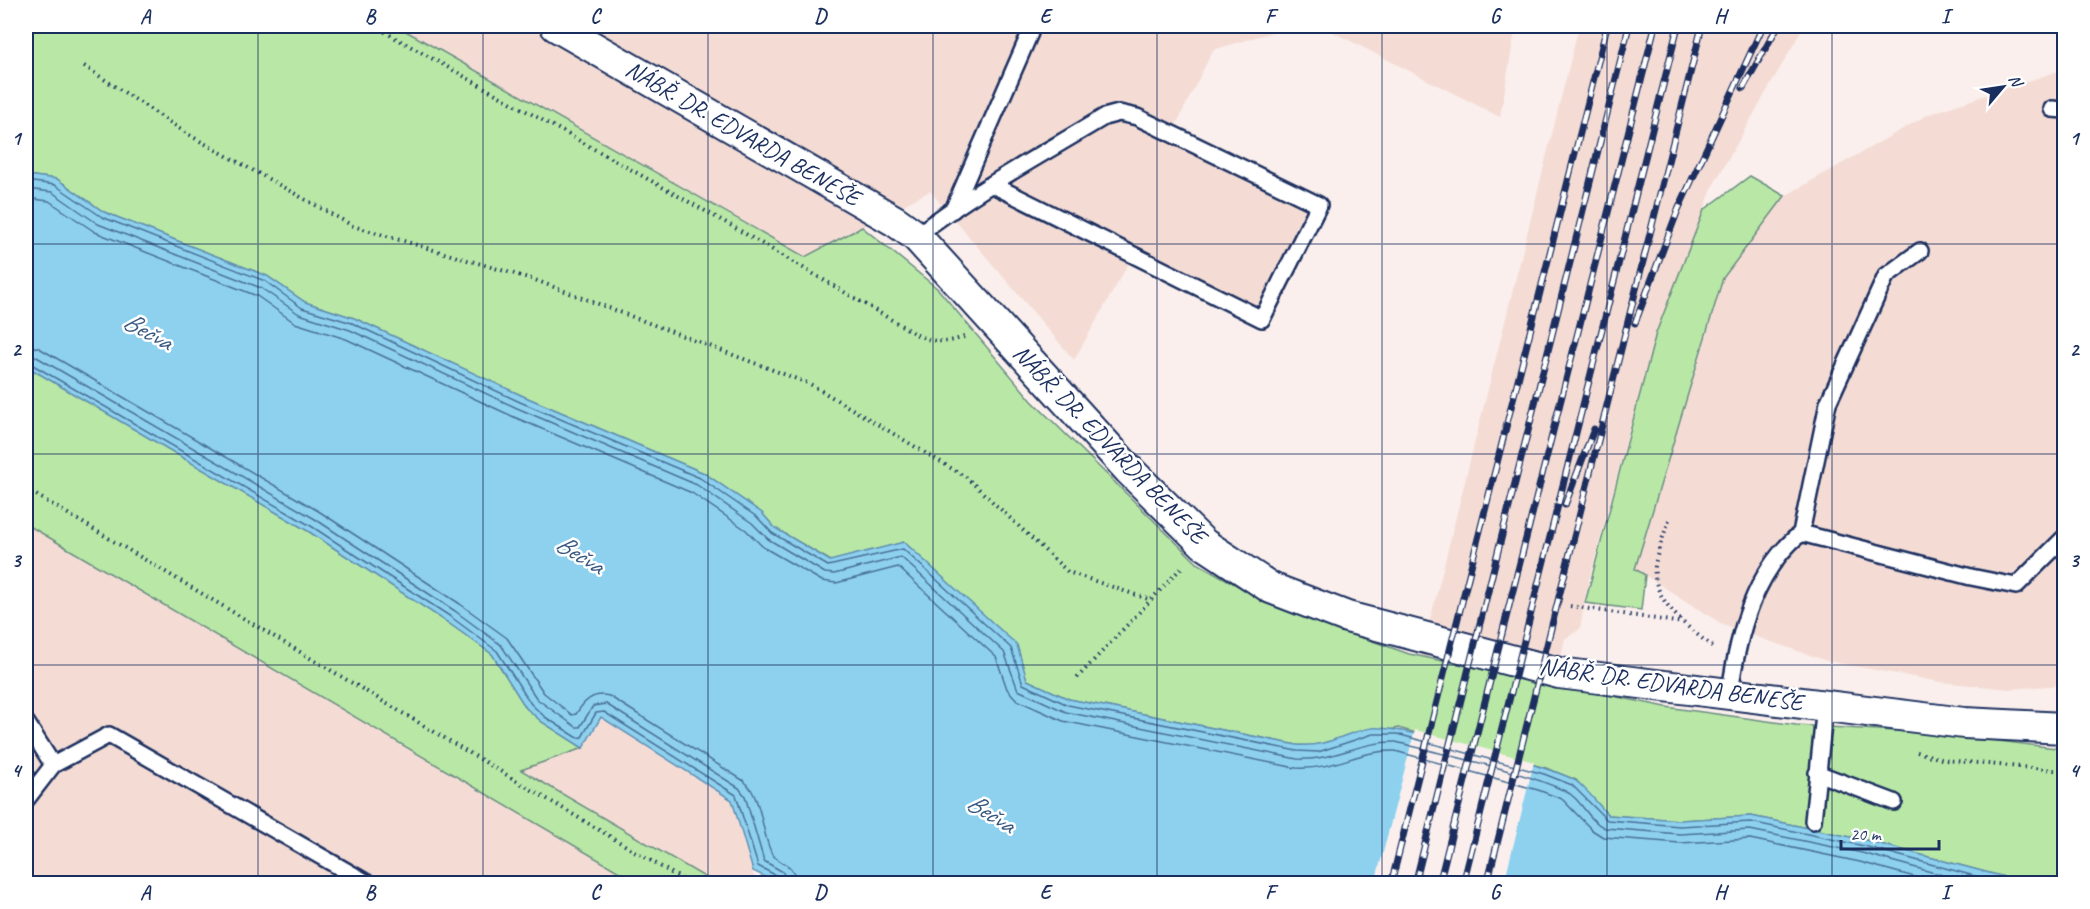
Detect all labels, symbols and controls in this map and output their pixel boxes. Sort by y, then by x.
text: A [140,4,152,29]
text: B [365,4,377,29]
text: C [590,4,602,29]
text: D [814,4,828,29]
text: E [1040,4,1054,29]
text: F [1265,4,1279,29]
text: G [1490,4,1503,29]
text: H [1714,4,1729,29]
text: I [1941,4,1954,29]
street label: NÁBŘ. DR. EDVARDA BENEŠE [621,54,868,214]
north arrow [1973,57,2033,117]
text: N [2004,71,2028,92]
text: 1 [12,126,23,151]
text: 1 [2070,126,2081,151]
water label: Bečva [118,304,181,359]
text: 2 [12,337,23,362]
text: 2 [2070,337,2081,362]
street label: NÁBŘ. DR. EDVARDA BENEŠE [1007,338,1215,552]
water label: Bečva [550,527,613,583]
text: 3 [12,548,23,573]
text: 3 [2070,548,2081,573]
street label: NÁBŘ. DR. EDVARDA BENEŠE [1537,651,1808,718]
text: 4 [12,758,24,783]
text: 4 [2070,758,2082,783]
water label: Bečva [961,786,1024,842]
scale bar [1841,813,1938,851]
text: 20 m [1850,823,1883,845]
text: A [140,880,152,905]
text: B [365,880,377,905]
text: C [590,880,602,905]
text: D [814,880,828,905]
text: E [1040,880,1054,905]
text: F [1265,880,1279,905]
text: G [1490,880,1503,905]
text: H [1714,880,1729,905]
text: I [1941,880,1954,905]

